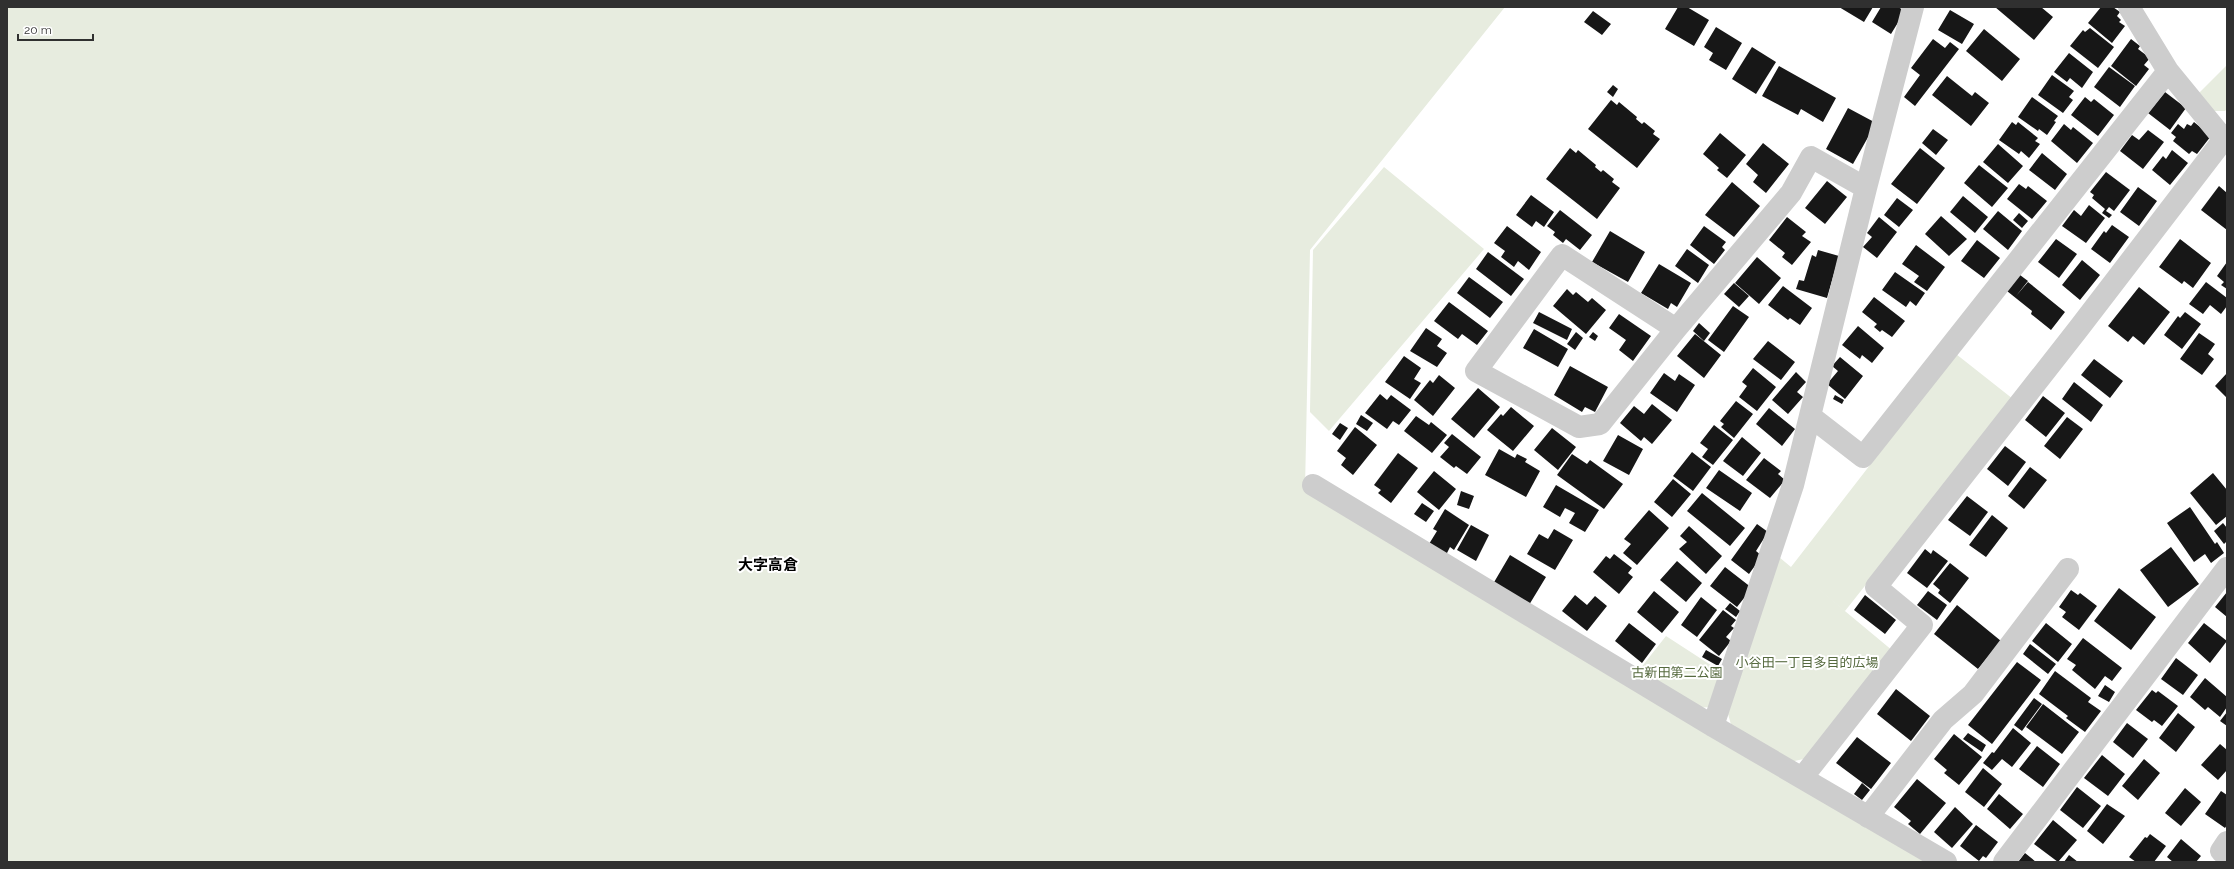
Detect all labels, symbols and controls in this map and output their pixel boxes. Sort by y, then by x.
scale bar [18,16,93,42]
text: 20 m [24,23,52,37]
district label: 大字高倉 [738,556,798,574]
park label: 小谷田一丁目多目的広場 [1735,655,1879,670]
park label: 古新田第二公園 [1631,665,1723,680]

